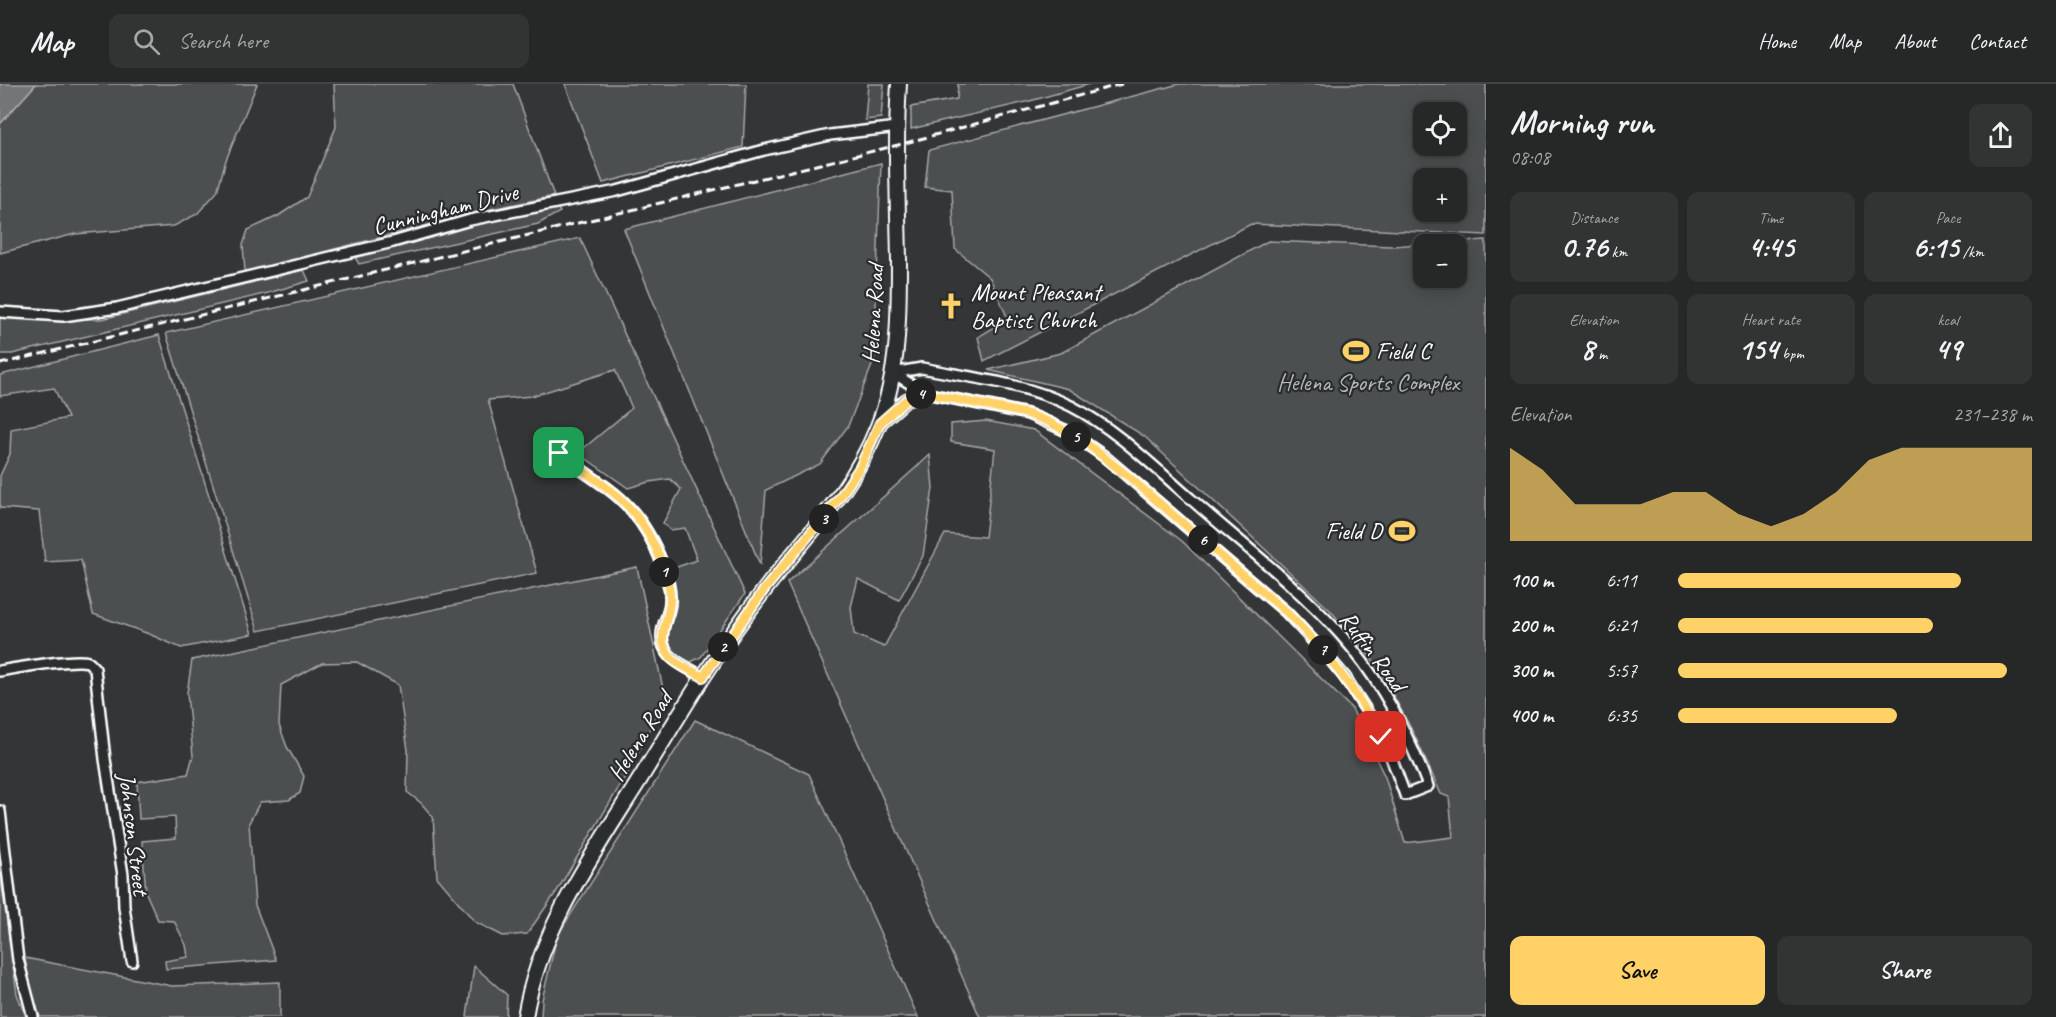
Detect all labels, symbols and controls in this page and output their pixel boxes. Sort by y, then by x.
search box [109,14,529,68]
text: Map [30,24,73,59]
icon: search [130,25,163,58]
text: Search here [178,27,268,55]
text: Home [1758,28,1796,54]
text: Map [1829,28,1861,54]
text: About [1894,28,1936,54]
text: Contact [1969,28,2026,54]
text: Morning run [1510,101,1654,143]
map controls [1413,102,1467,288]
button: locate [1413,102,1467,156]
button: share [1969,104,2032,167]
text: 08:08 [1510,145,1550,170]
button: + [1413,168,1467,222]
street label: Cunningham Drive [369,176,523,242]
text: Distance [1570,208,1618,228]
text: Time [1759,208,1783,228]
text: Pace [1936,208,1960,228]
text: 0.76 [1561,228,1608,266]
text: 4:45 [1748,228,1794,266]
text: 6:15 [1912,228,1959,266]
button: − [1413,234,1467,288]
text: km [1608,242,1627,262]
text: /km [1959,242,1984,262]
street label: Helena Road [855,260,891,365]
place label: Mount Pleasant Baptist Church [971,277,1103,335]
church icon: Mount Pleasant Baptist Church [936,291,966,321]
text: Elevation [1569,310,1619,330]
text: Heart rate [1742,310,1800,330]
text: kcal [1937,310,1959,330]
text: 8 [1581,330,1594,368]
text: 154 [1738,330,1778,368]
text: 49 [1935,330,1961,368]
sports icon: Field C [1341,336,1371,366]
place label: Field C [1376,336,1434,366]
text: m [1594,344,1607,364]
text: bpm [1778,344,1804,364]
park label: Helena Sports Complex [1277,367,1461,397]
pin: 4 [906,379,936,409]
text: 4 [917,384,925,404]
text: Elevation [1510,402,1572,427]
text: 231–238 m [1953,402,2032,427]
pin: 5 [1061,422,1091,452]
pin [533,427,584,478]
text: 5 [1073,427,1079,447]
icon: arrive [542,436,575,469]
pin: 3 [809,504,839,534]
text: 3 [820,509,828,529]
place label: Field D [1325,516,1384,546]
sports icon: Field D [1387,516,1417,546]
pin: 6 [1188,525,1218,555]
text: 6 [1199,530,1207,550]
pin: 1 [649,557,679,587]
text: 1 [660,562,668,582]
text: 100 m [1510,568,1553,593]
text: 6:11 [1606,568,1637,593]
street label: Ruffin Road [1333,605,1415,700]
text: 200 m [1510,613,1553,638]
text: 6:21 [1606,613,1637,638]
pin: 2 [708,632,738,662]
pin: 7 [1308,635,1338,665]
text: 2 [719,637,727,657]
text: 7 [1319,640,1327,660]
text: 300 m [1510,658,1553,683]
text: 5:57 [1606,658,1637,683]
street label: Helena Road [601,683,681,786]
text: 400 m [1510,703,1553,728]
text: 6:35 [1606,703,1637,728]
pin [1355,711,1406,762]
icon: check [1364,720,1397,753]
street label: Johnson Street [112,770,157,899]
button: Save [1510,936,1765,1005]
button: Share [1777,936,2032,1005]

